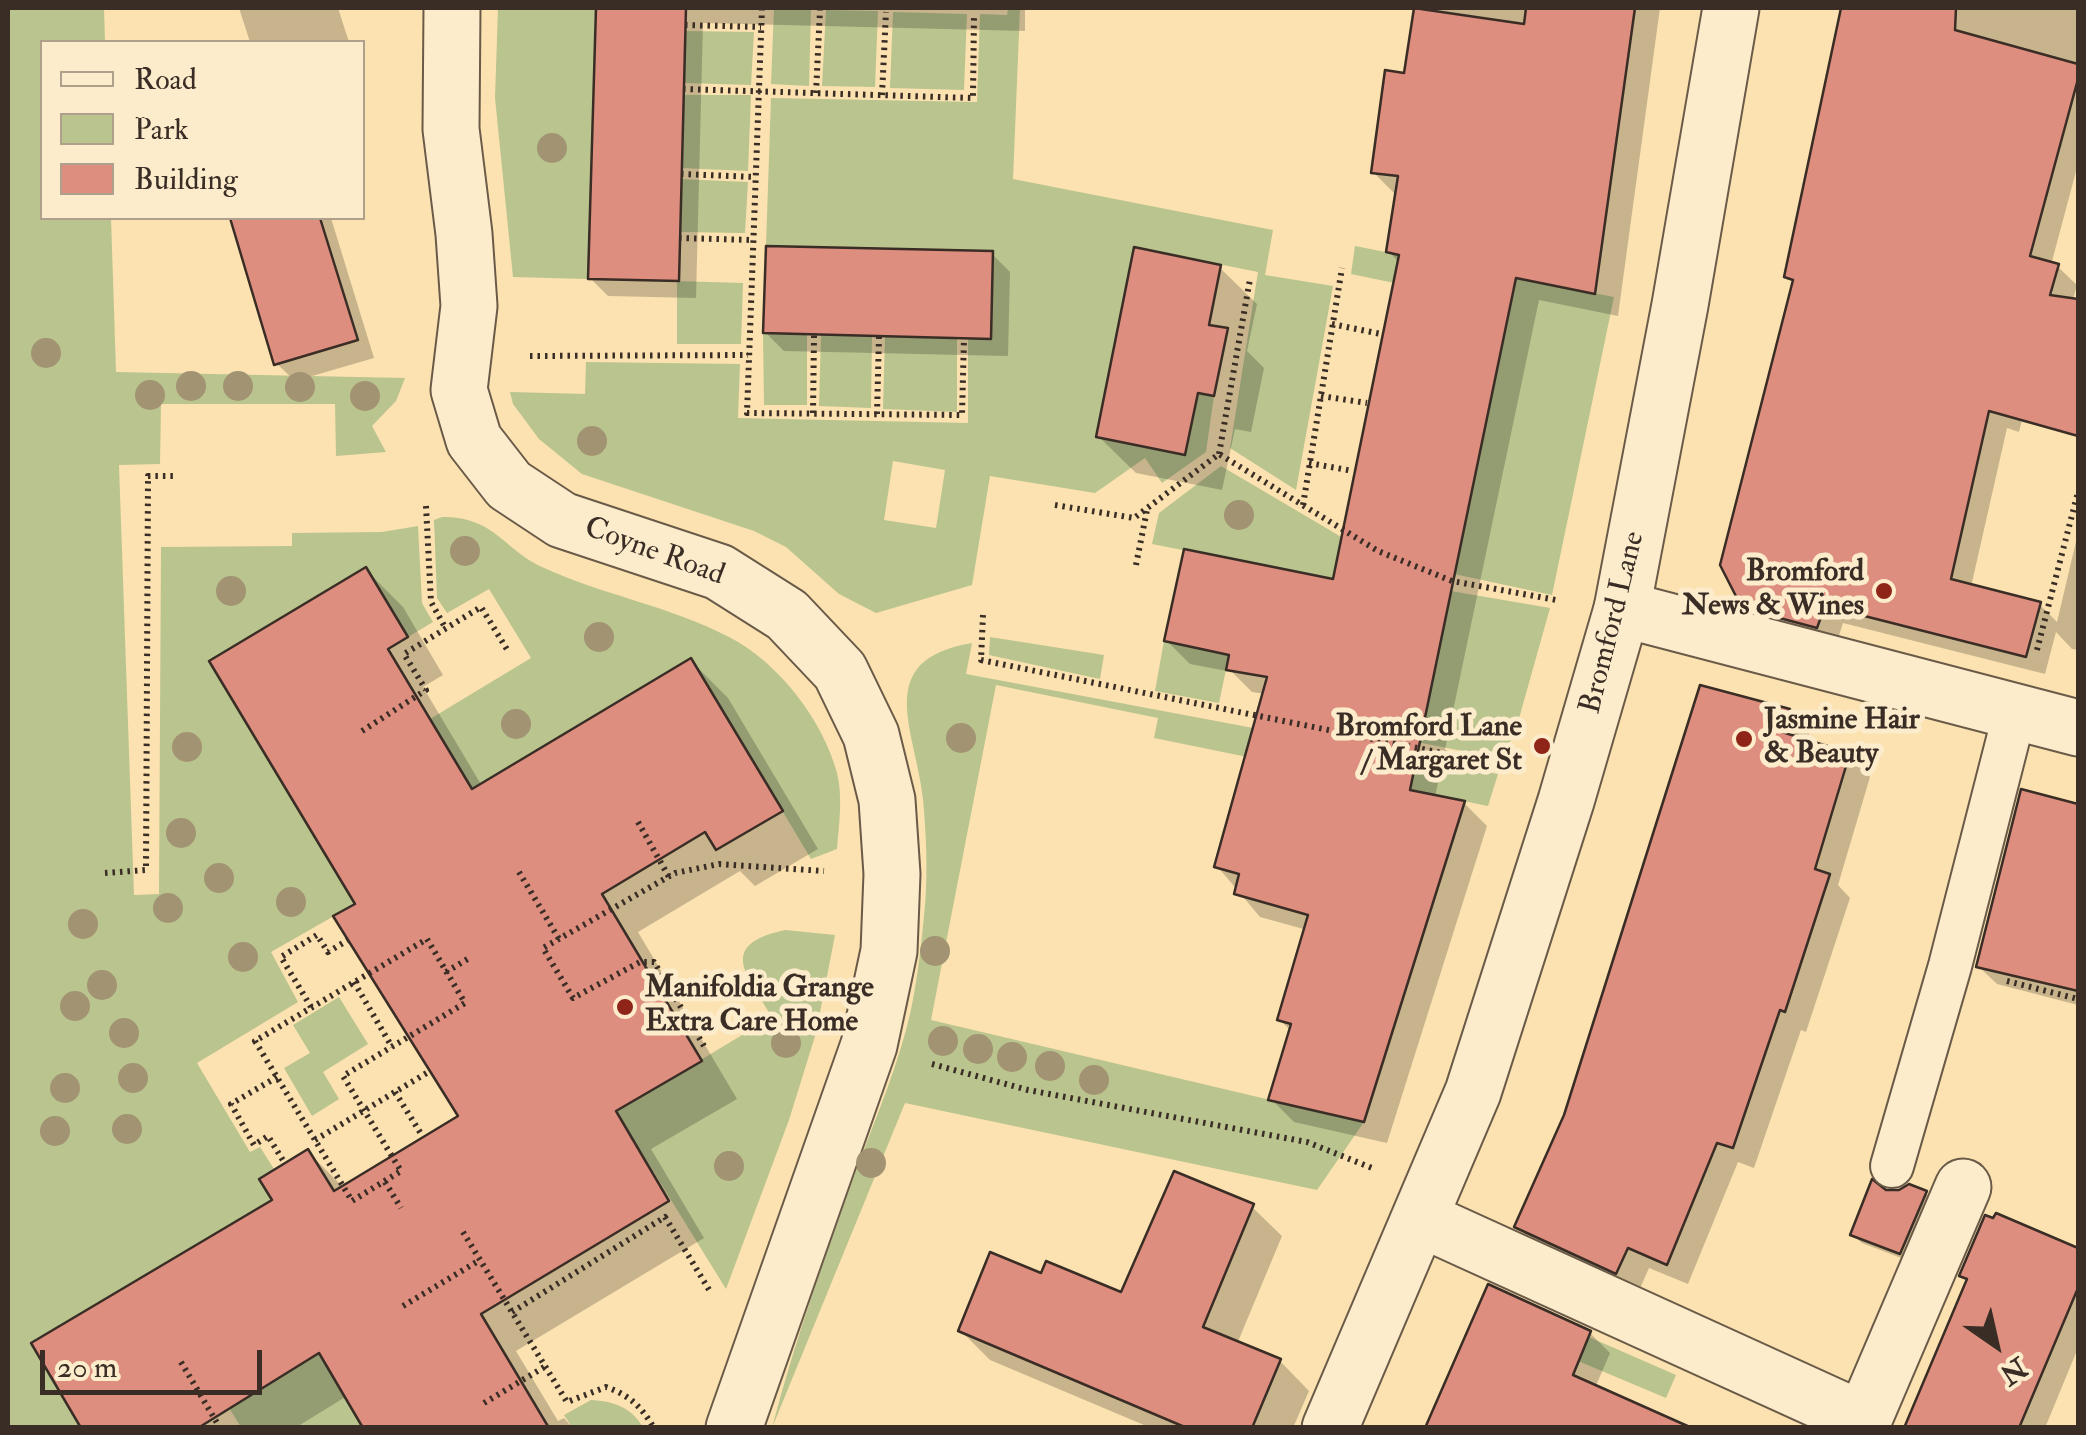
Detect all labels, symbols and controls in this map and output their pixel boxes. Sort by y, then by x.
legend [40,40,365,220]
text: Road [134,61,197,98]
text: Park [134,111,189,148]
text: Building [134,161,238,198]
street label: Coyne Road [579,511,729,595]
street label: Bromford Lane [1574,528,1654,718]
place label: Bromford News & Wines [1682,556,1864,626]
marker: Bromford News & Wines [1873,580,1895,602]
place label: Jasmine Hair & Beauty [1764,704,1920,774]
place label: Bromford Lane / Margaret St [1336,711,1522,782]
marker: Jasmine Hair & Beauty [1733,728,1755,750]
marker: Bromford Lane / Margaret St [1531,735,1553,757]
place label: Manifoldia Grange Extra Care Home [645,972,874,1042]
marker: Manifoldia Grange Extra Care Home [614,996,636,1018]
north arrow [1946,1295,2046,1395]
scale bar [45,1330,268,1392]
text: 20 m [57,1349,117,1386]
text: N [1993,1349,2033,1392]

